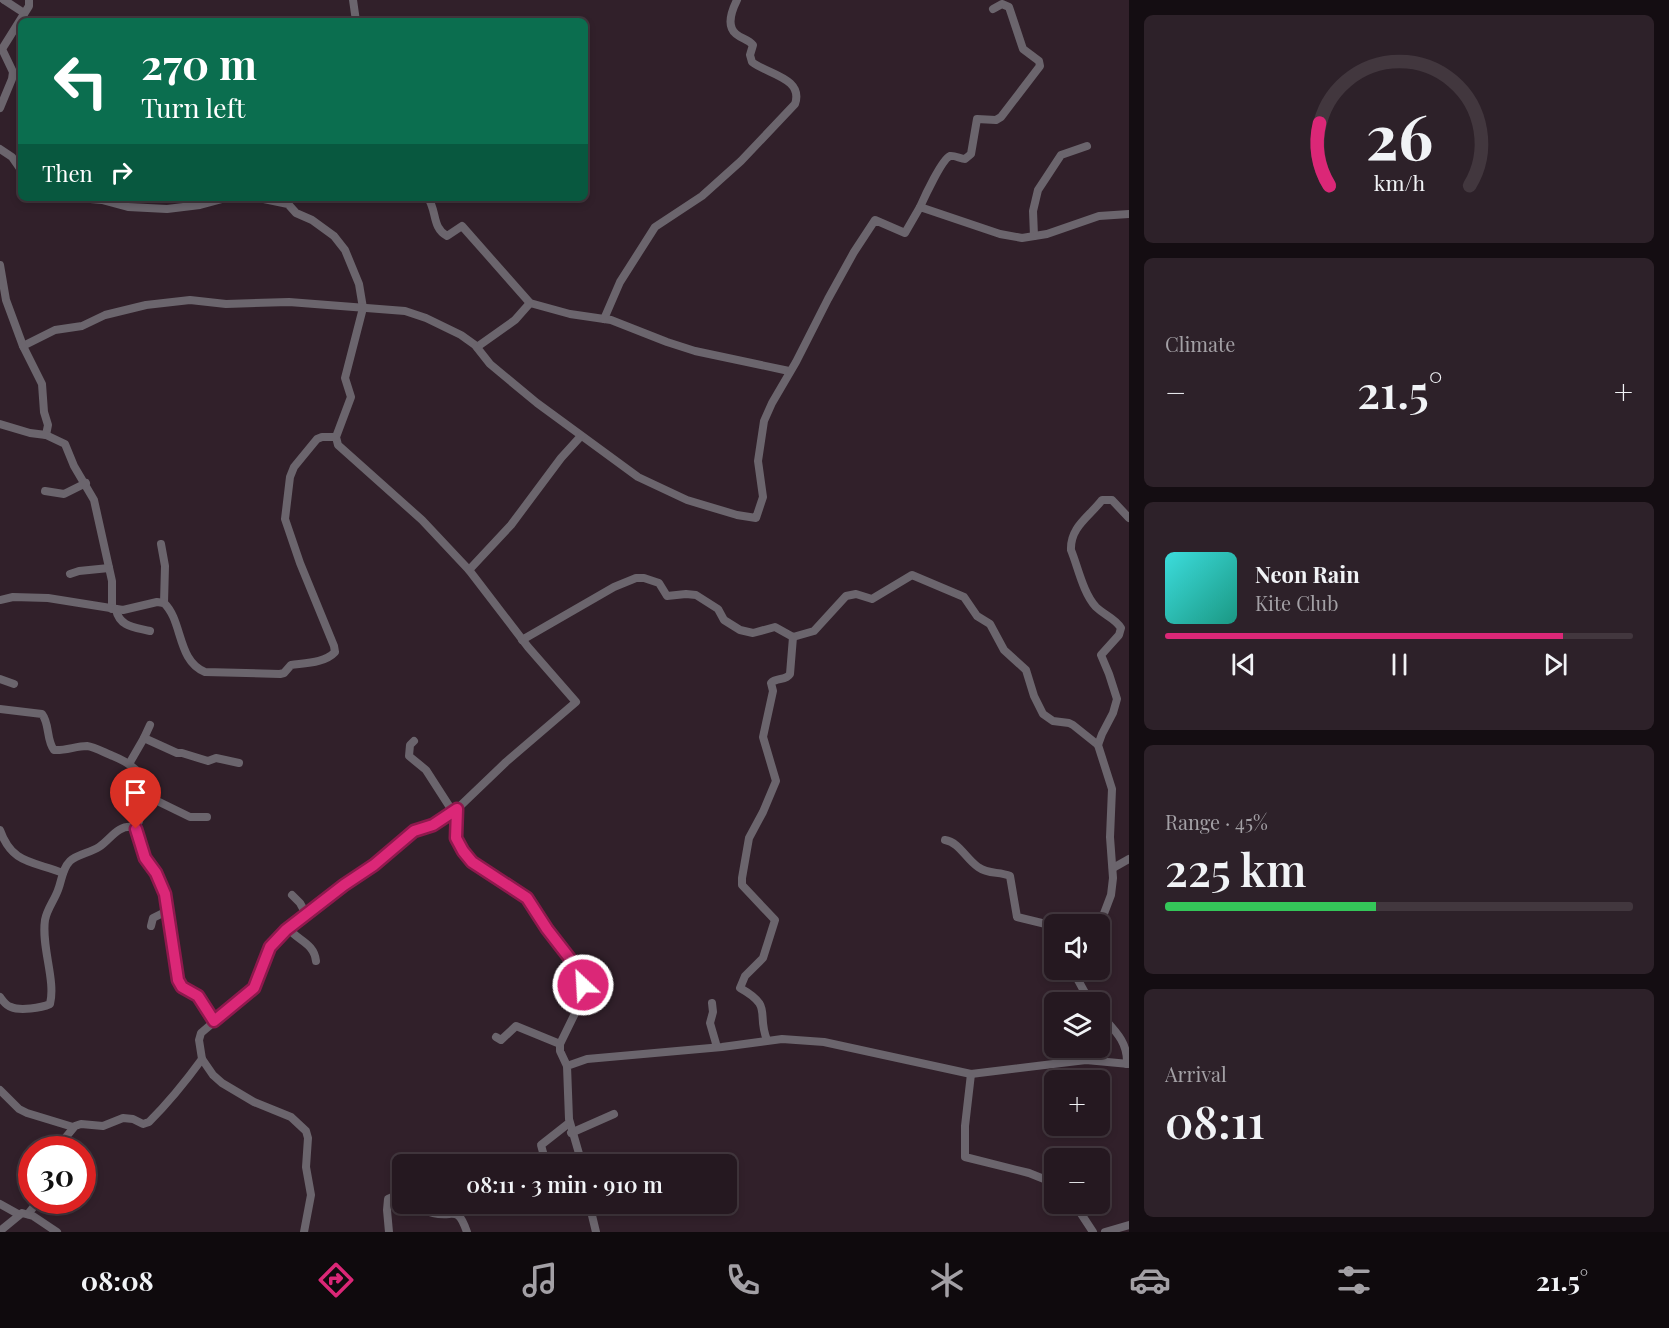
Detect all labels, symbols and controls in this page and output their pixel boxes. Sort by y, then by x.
text: 270 m [141,35,257,91]
icon: left [42,42,120,120]
text: Turn left [141,89,245,125]
text: 26 [1365,92,1433,176]
icon: right [105,156,138,189]
text: Then [42,158,93,188]
text: km/h [1373,169,1425,197]
text: Climate [1165,330,1235,357]
text: 21.5° [1357,360,1443,420]
text: − [1165,369,1186,413]
text: + [1614,369,1633,413]
text: Neon Rain [1255,559,1360,589]
text: Kite Club [1255,589,1339,616]
icon: previous [1227,648,1260,681]
icon: pause [1383,648,1416,681]
icon: next [1539,648,1572,681]
pin [110,767,161,829]
icon: arrive [119,776,152,809]
text: Range · 45% [1165,808,1268,835]
text: 225 km [1165,838,1306,898]
map controls [1044,914,1110,1214]
button: sound [1044,914,1110,980]
position arrow [551,953,615,1017]
button: layers [1044,992,1110,1058]
text: Arrival [1165,1060,1227,1087]
button: + [1044,1070,1110,1136]
text: 08:11 [1165,1090,1265,1150]
speed limit sign: 30 [18,1136,96,1214]
button: − [1044,1148,1110,1214]
text: 08:11 · 3 min · 910 m [466,1169,663,1199]
icon: directions [315,1259,357,1301]
icon: music [519,1259,561,1301]
icon: phone [722,1259,764,1301]
icon: climate [926,1259,968,1301]
icon: car [1129,1259,1171,1301]
icon: filters [1333,1259,1375,1301]
text: 08:08 [81,1262,154,1298]
text: 21.5° [1536,1262,1588,1298]

